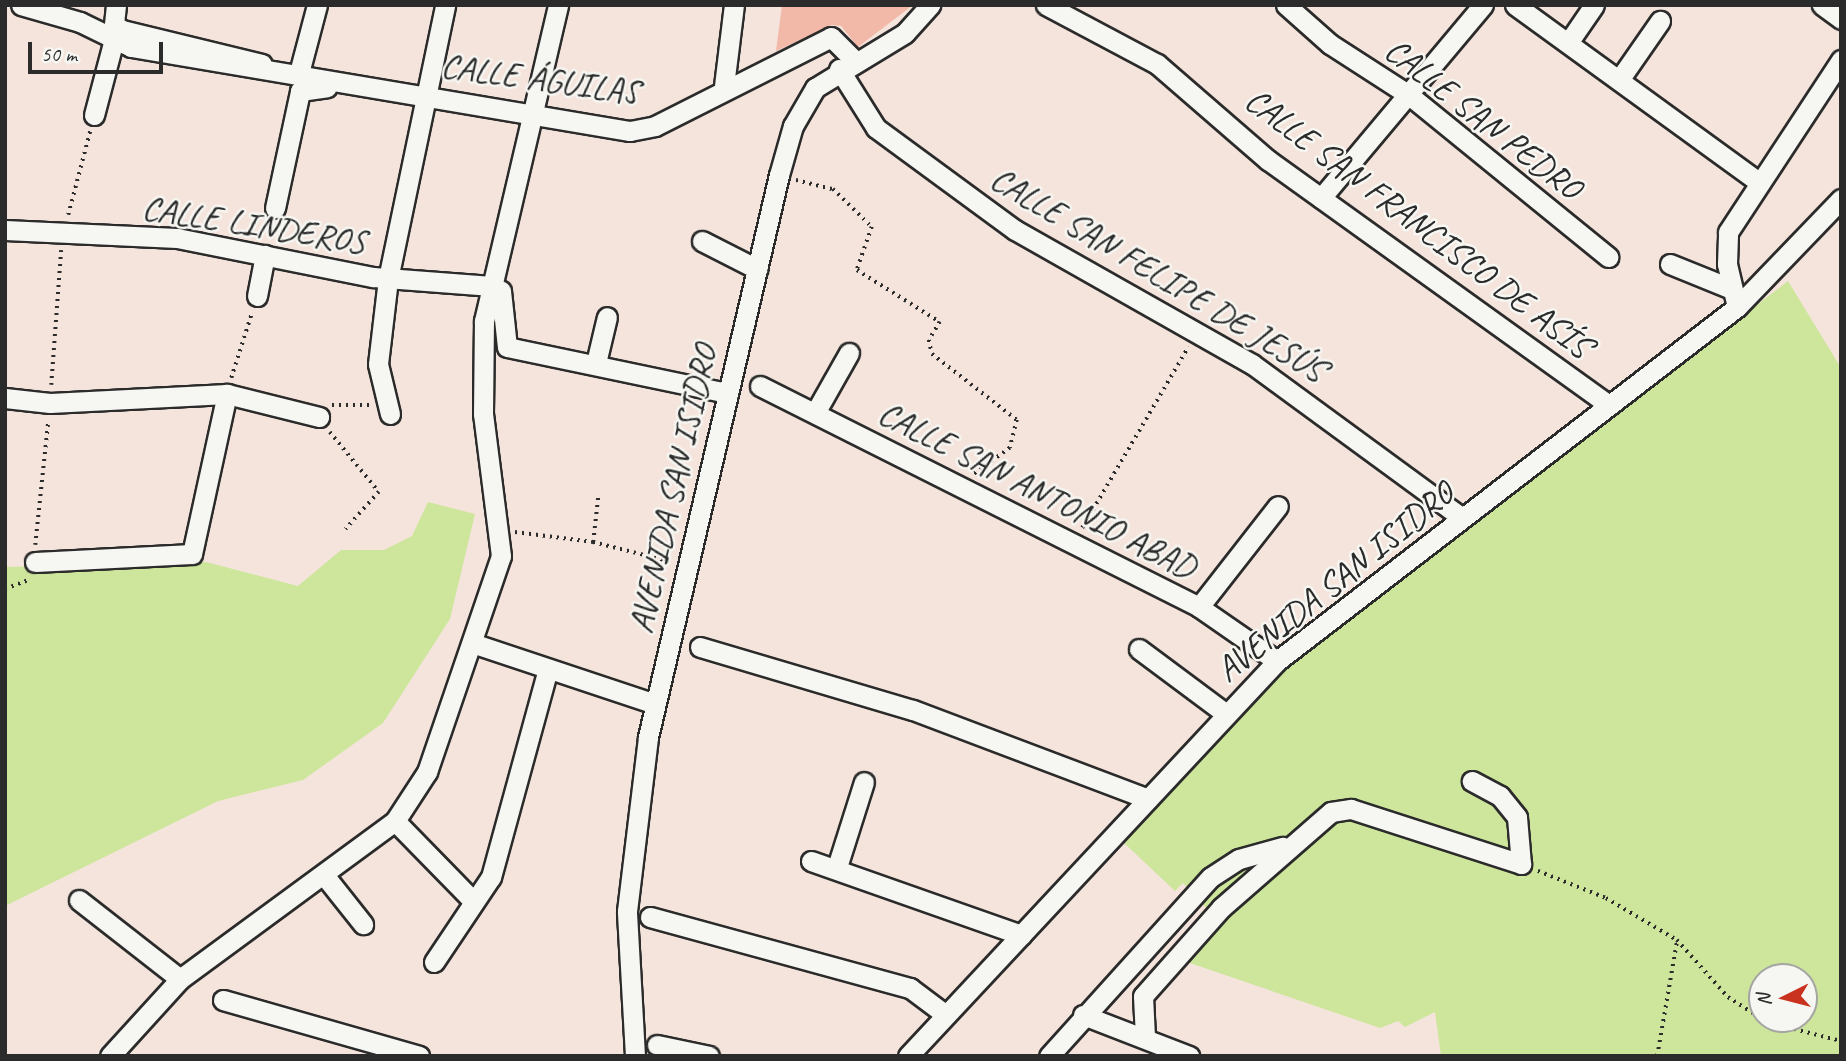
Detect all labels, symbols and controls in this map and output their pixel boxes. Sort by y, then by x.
scale bar [32,28,166,72]
street label: CALLE SAN PEDRO [1376,29,1590,209]
text: 50 m [41,41,77,67]
street label: CALLE ÁGUILAS [438,44,642,114]
street label: CALLE SAN FRANCISCO DE ASÍS [1238,80,1598,366]
street label: CALLE SAN FELIPE DE JESÚS [984,158,1332,390]
street label: CALLE LINDEROS [140,187,368,263]
street label: AVENIDA SAN ISIDRO [620,342,726,636]
street label: CALLE SAN ANTONIO ABAD [870,391,1204,589]
street label: AVENIDA SAN ISIDRO [1208,473,1462,691]
north arrow [1748,963,1818,1033]
text: N [1752,993,1777,1007]

